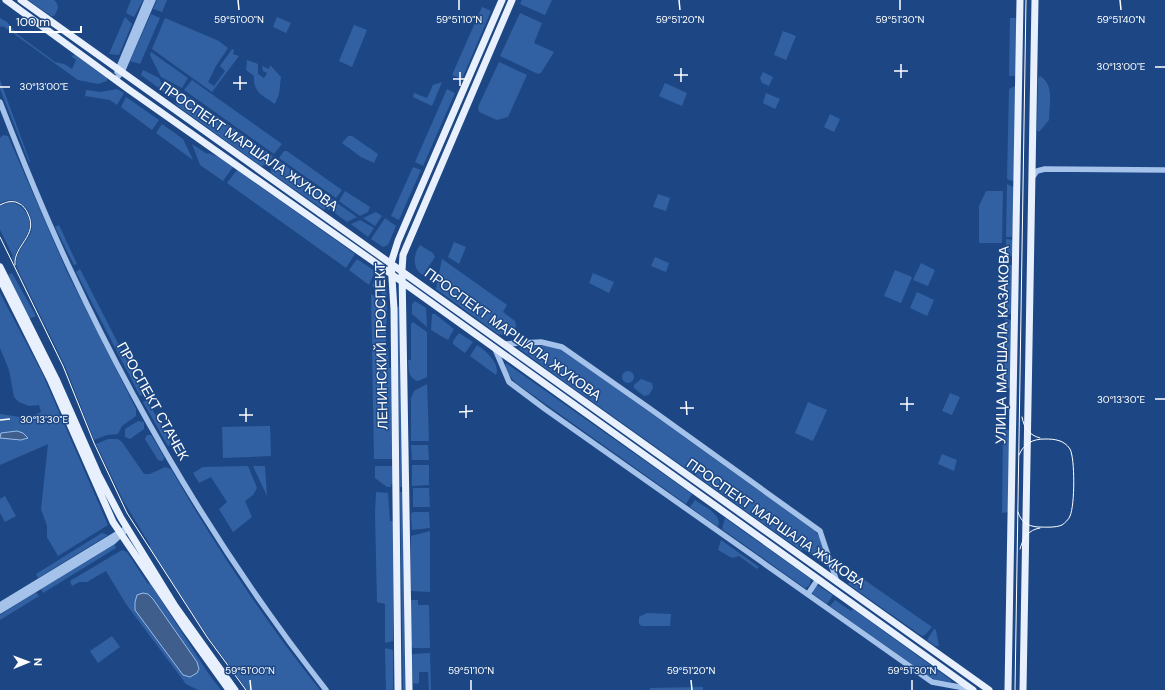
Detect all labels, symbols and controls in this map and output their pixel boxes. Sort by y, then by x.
scale bar [10,8,81,34]
text: 59°51'00"N [214,13,264,26]
text: 59°51'10"N [436,13,482,26]
text: 59°51'20"N [656,13,704,26]
text: 59°51'30"N [876,13,925,26]
text: 59°51'40"N [1097,13,1145,26]
text: 100 m [16,14,50,30]
text: 30°13'00"E [1096,60,1146,73]
street label: ПРОСПЕКТ МАРШАЛА ЖУКОВА [156,77,342,215]
text: 30°13'00"E [19,80,69,93]
street label: УЛИЦА МАРШАЛА КАЗАКОВА [991,245,1013,444]
street label: ЛЕНИНСКИЙ ПРОСПЕКТ [371,262,391,430]
street label: ПРОСПЕКТ МАРШАЛА ЖУКОВА [421,264,605,405]
street label: ПРОСПЕКТ СТАЧЕК [113,339,193,464]
text: 30°13'30"E [1097,393,1145,406]
text: 30°13'30"E [20,413,68,426]
street label: ПРОСПЕКТ МАРШАЛА ЖУКОВА [683,454,869,592]
north arrow [8,642,48,682]
text: N [31,658,45,666]
text: 59°51'00"N [225,664,275,677]
text: 59°51'10"N [448,664,494,677]
text: 59°51'20"N [667,664,715,677]
text: 59°51'30"N [888,664,937,677]

